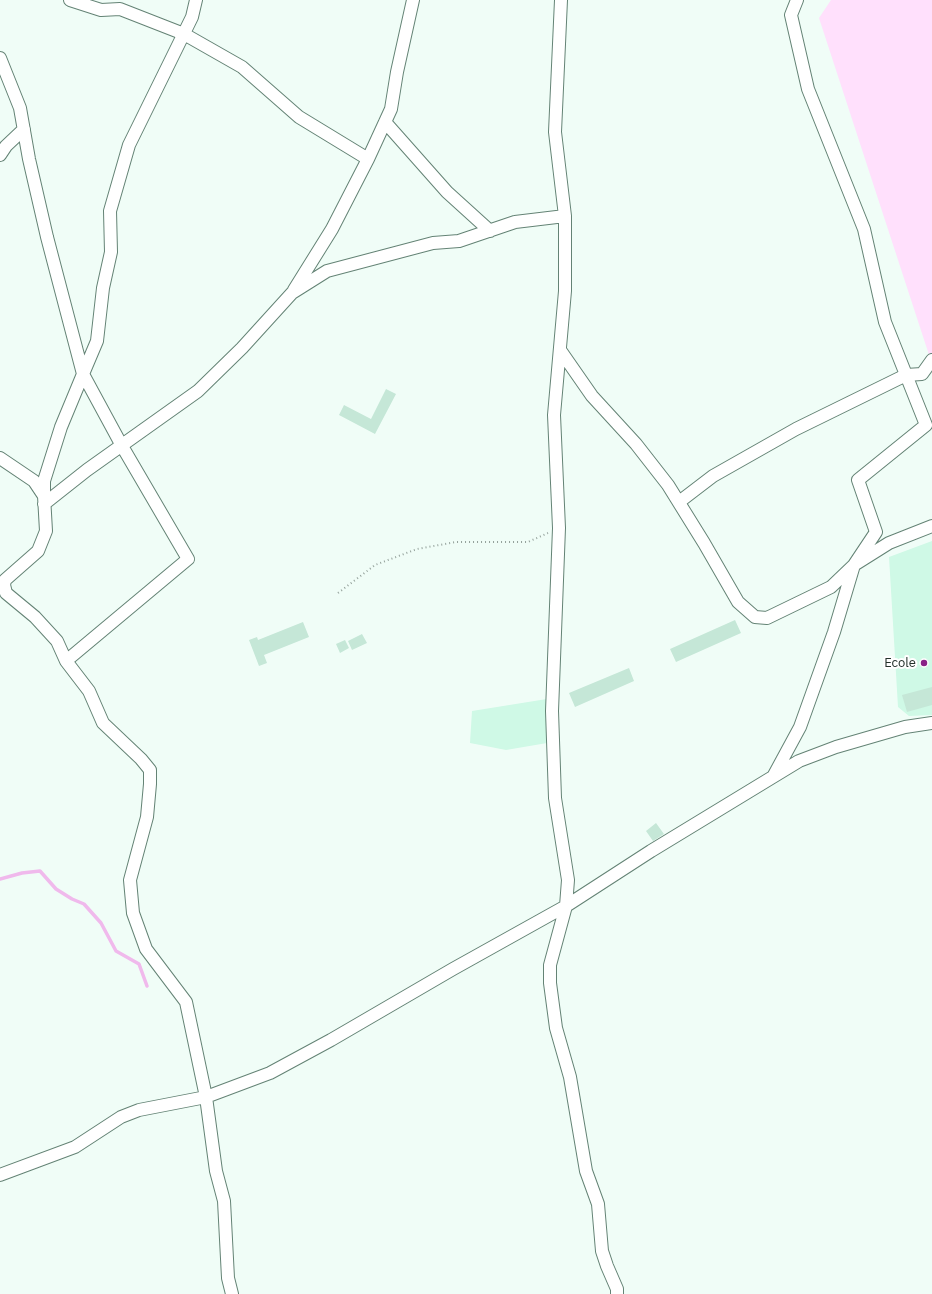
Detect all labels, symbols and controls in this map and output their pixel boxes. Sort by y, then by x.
place label: Ecole [884,655,916,671]
marker: Ecole [919,658,929,668]

